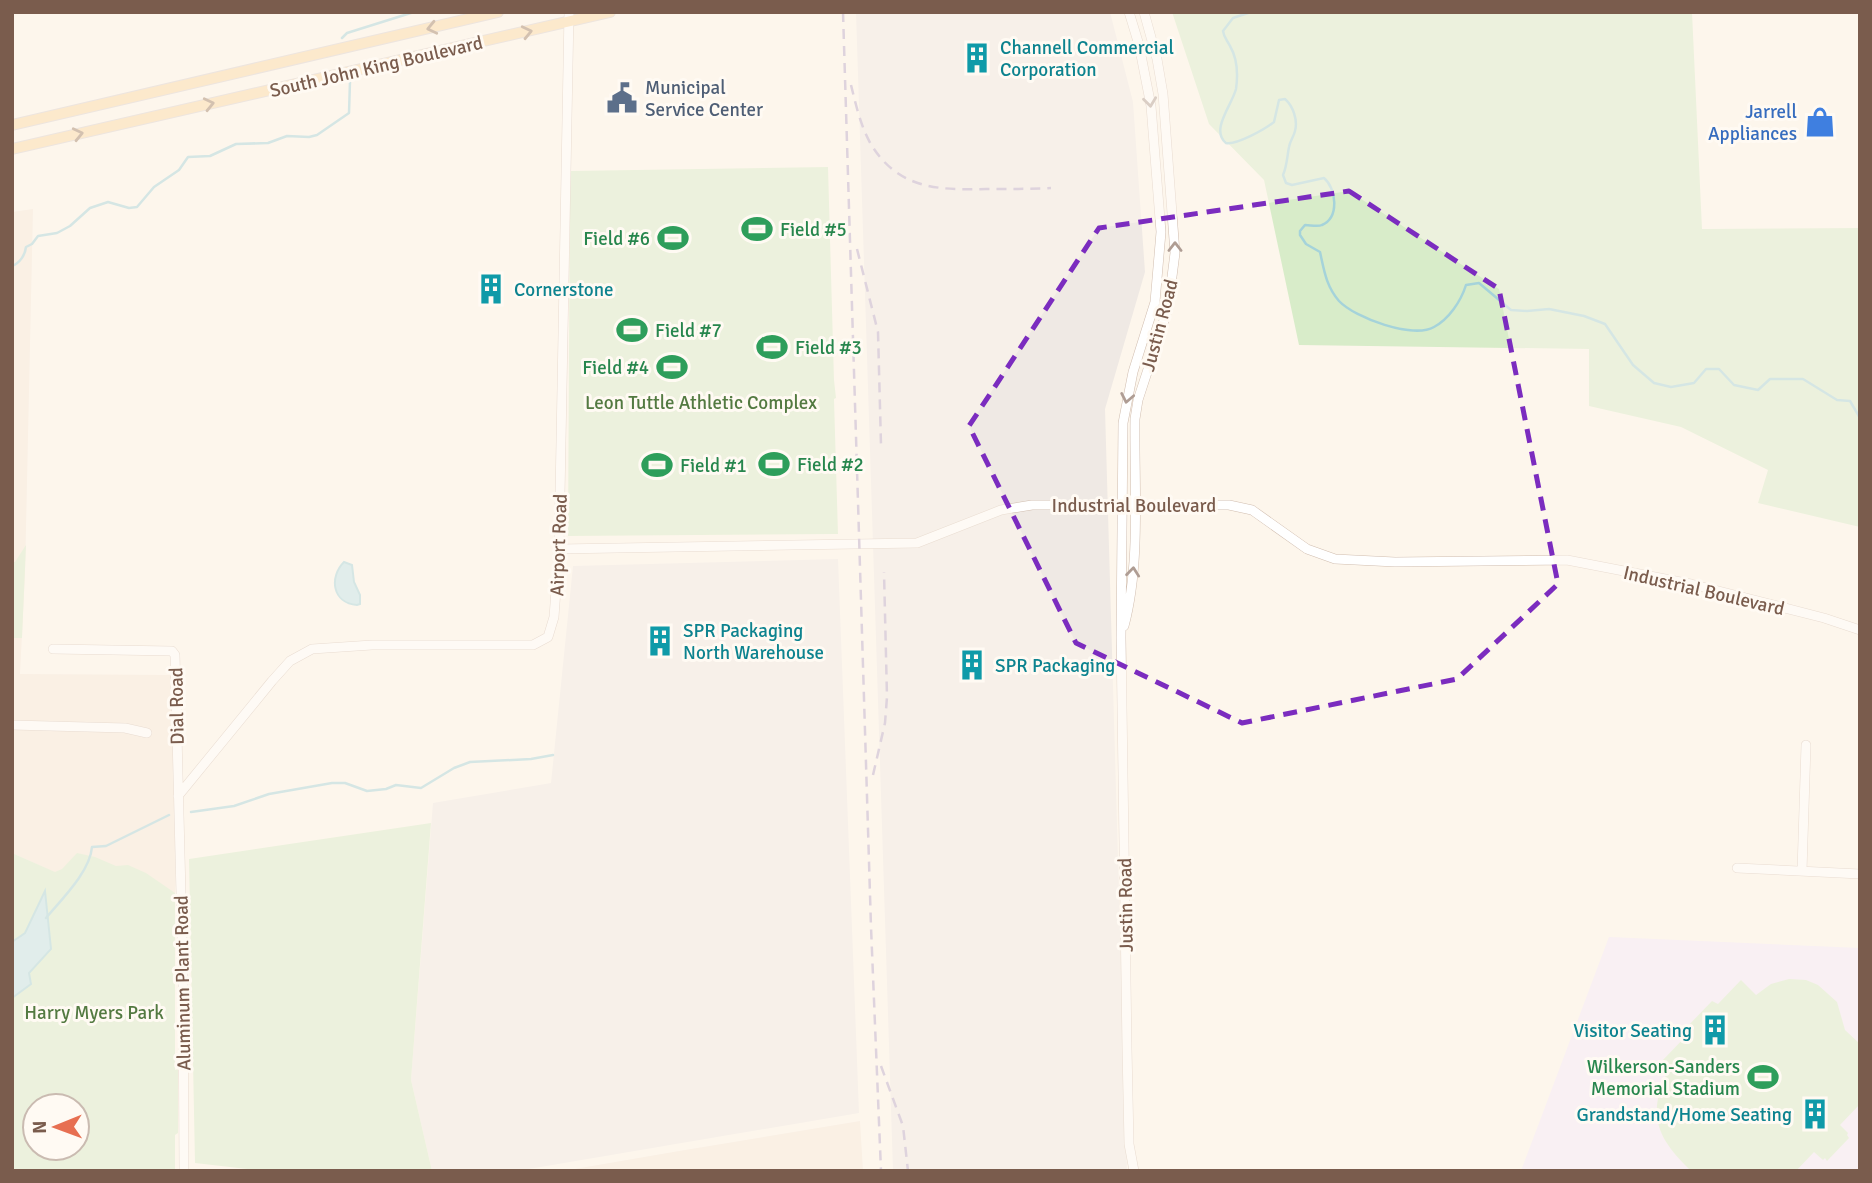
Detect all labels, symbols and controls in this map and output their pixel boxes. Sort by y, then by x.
one-way arrow [426,20,438,34]
one-way arrow [521,25,533,40]
street label: South John King Boulevard [267,31,485,103]
place label: Channell Commercial Corporation [1000,36,1174,82]
building icon: Channell Commercial Corporation [960,41,994,75]
place label: Municipal Service Center [645,76,763,122]
public building icon: Municipal Service Center [605,81,639,115]
one-way arrow [1143,96,1158,108]
one-way arrow [203,97,215,112]
place label: Jarrell Appliances [1708,100,1797,146]
shop icon: Jarrell Appliances [1803,105,1837,139]
one-way arrow [71,128,83,142]
sports icon: Field #5 [740,212,774,246]
place label: Field #5 [780,218,847,242]
sports icon: Field #6 [656,221,690,255]
place label: Field #6 [583,227,650,251]
one-way arrow [1167,241,1183,251]
building icon: Cornerstone [474,272,508,306]
street label: Justin Road [1136,277,1184,374]
place label: Cornerstone [514,278,614,302]
sports icon: Field #7 [615,313,649,347]
place label: Field #7 [655,319,722,343]
sports icon: Field #3 [755,330,789,364]
place label: Field #3 [795,336,862,360]
sports icon: Field #4 [655,350,689,384]
place label: Field #4 [582,356,649,380]
park label: Leon Tuttle Athletic Complex [585,391,817,415]
one-way arrow [1121,392,1136,404]
sports icon: Field #2 [757,447,791,481]
sports icon: Field #1 [640,448,674,482]
place label: Field #2 [797,453,864,477]
place label: Field #1 [680,454,747,478]
street label: Airport Road [545,493,573,597]
street label: Industrial Boulevard [1052,494,1216,518]
street label: Industrial Boulevard [1621,561,1787,621]
one-way arrow [1125,566,1140,577]
place label: SPR Packaging North Warehouse [683,619,824,665]
building icon: SPR Packaging North Warehouse [643,624,677,658]
building icon: SPR Packaging [955,648,989,682]
place label: SPR Packaging [995,654,1115,678]
street label: Dial Road [164,667,190,745]
street label: Justin Road [1113,858,1139,952]
street label: Aluminum Plant Road [169,895,197,1071]
park label: Harry Myers Park [24,1001,164,1025]
building icon: Visitor Seating [1698,1013,1732,1047]
place label: Visitor Seating [1573,1019,1692,1043]
place label: Wilkerson-Sanders Memorial Stadium [1587,1055,1740,1101]
sports icon: Wilkerson-Sanders Memorial Stadium [1746,1060,1780,1094]
north arrow [21,1092,91,1162]
building icon: Grandstand/Home Seating [1798,1097,1832,1131]
place label: Grandstand/Home Seating [1576,1103,1792,1127]
text: N [28,1120,52,1134]

